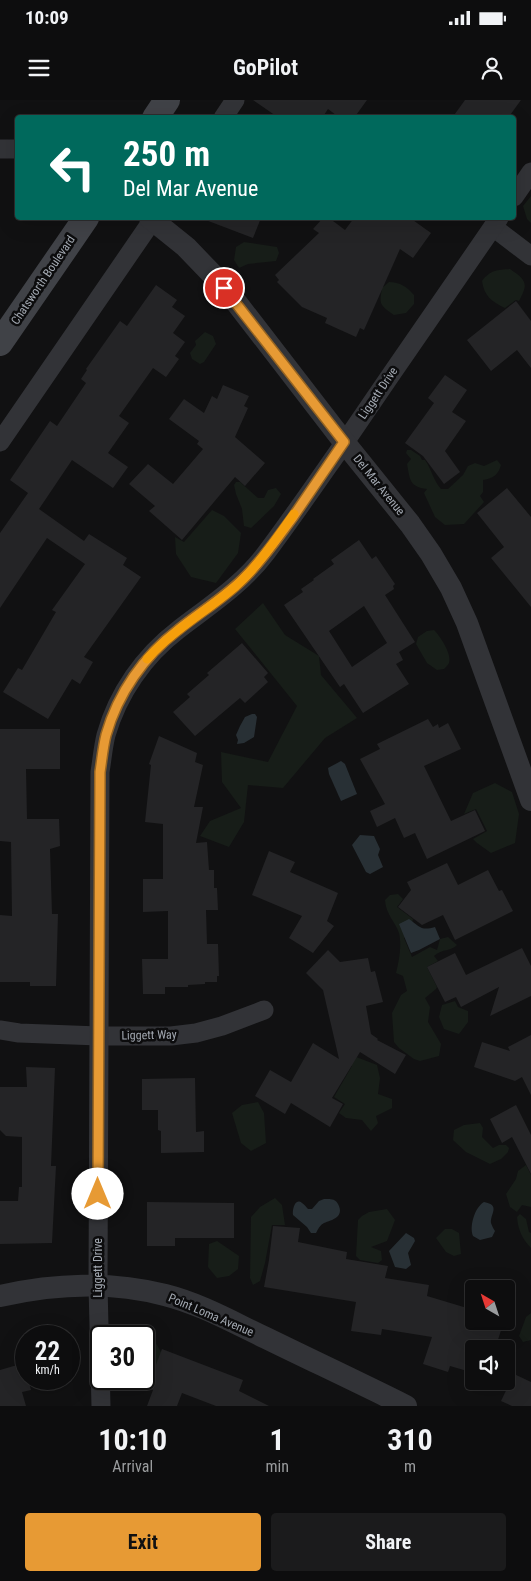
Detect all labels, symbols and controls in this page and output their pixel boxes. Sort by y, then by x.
text: 10:09 [25,6,69,29]
icon: menu [25,54,53,82]
icon: person [478,54,506,82]
text: GoPilot [233,55,298,80]
text: 250 m [123,134,210,175]
icon: left [40,135,105,200]
text: Del Mar Avenue [123,176,258,201]
street label: Chatsworth Boulevard [8,233,78,327]
pin [203,267,245,309]
icon: arrive [210,274,238,302]
street label: Liggett Drive [355,364,401,422]
street label: Del Mar Avenue [350,452,408,518]
street label: Liggett Way [121,1028,177,1042]
position arrow [71,1167,123,1219]
street label: Liggett Drive [91,1238,105,1298]
north arrow [465,1280,515,1330]
map controls [465,1280,515,1390]
street label: Point Loma Avenue [166,1291,256,1339]
speed limit sign: 30 [90,1325,155,1390]
text: 22 [35,1337,60,1366]
button: sound [465,1340,515,1390]
text: km/h [35,1363,60,1377]
text: 10:10 [98,1422,167,1457]
text: 1 [270,1422,285,1457]
text: 310 [387,1422,433,1457]
text: Arrival [112,1457,153,1476]
text: min [265,1457,289,1476]
text: m [404,1457,416,1476]
button: Exit [25,1513,261,1571]
button: Share [271,1513,506,1571]

